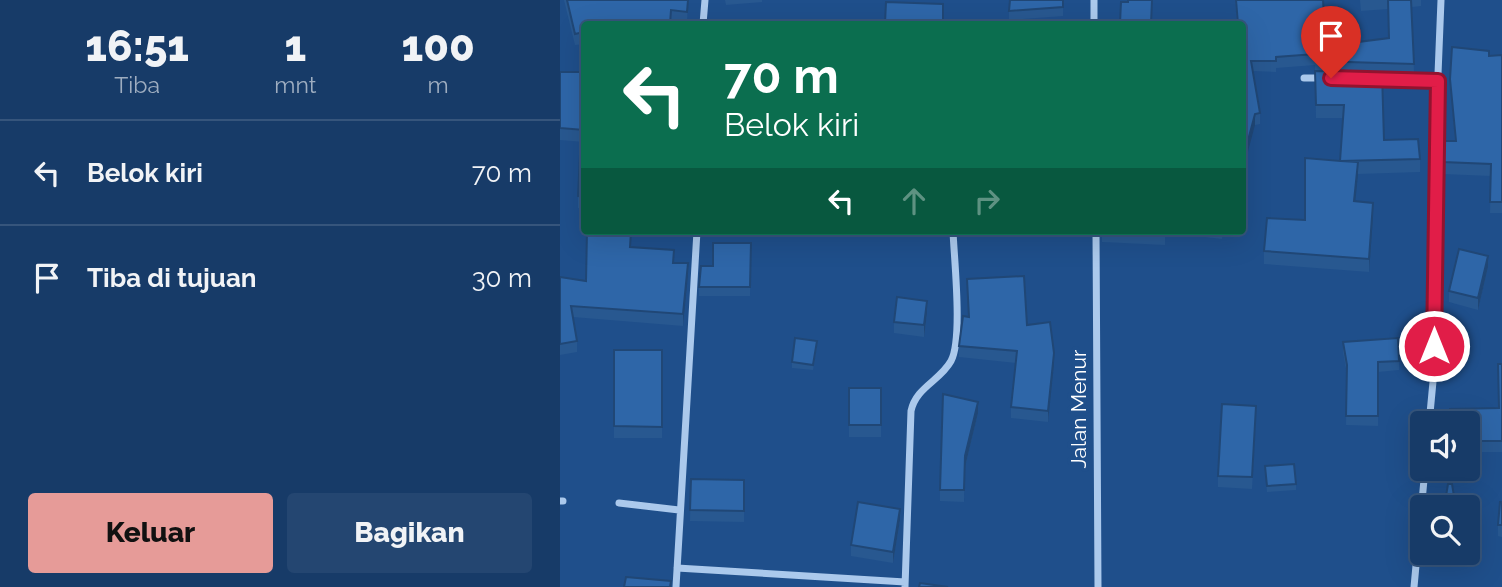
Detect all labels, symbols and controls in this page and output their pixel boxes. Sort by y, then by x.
pin [1301,6,1361,78]
icon: arrive [1312,17,1350,55]
text: 16:51 [85,22,189,71]
text: 1 [284,22,306,71]
text: 100 [402,22,475,71]
text: 70 m [724,47,839,104]
icon: left [609,49,700,140]
text: Tiba [114,71,160,98]
text: mnt [274,71,316,98]
text: m [428,71,449,98]
text: Belok kiri [724,106,859,143]
icon: left [28,154,66,192]
text: Belok kiri [87,158,203,188]
text: 70 m [472,158,532,188]
icon: left [822,182,860,220]
icon: ahead [895,182,933,220]
icon: right [968,182,1006,220]
icon: arrive [28,259,66,297]
text: Tiba di tujuan [87,263,257,293]
text: 30 m [472,263,532,293]
position arrow [1397,309,1471,383]
street label: Jalan Menur [1066,349,1091,468]
map controls [1410,411,1480,565]
button: sound [1410,411,1480,481]
button: Keluar [28,493,273,573]
button: Bagikan [287,493,532,573]
button: search [1410,495,1480,565]

